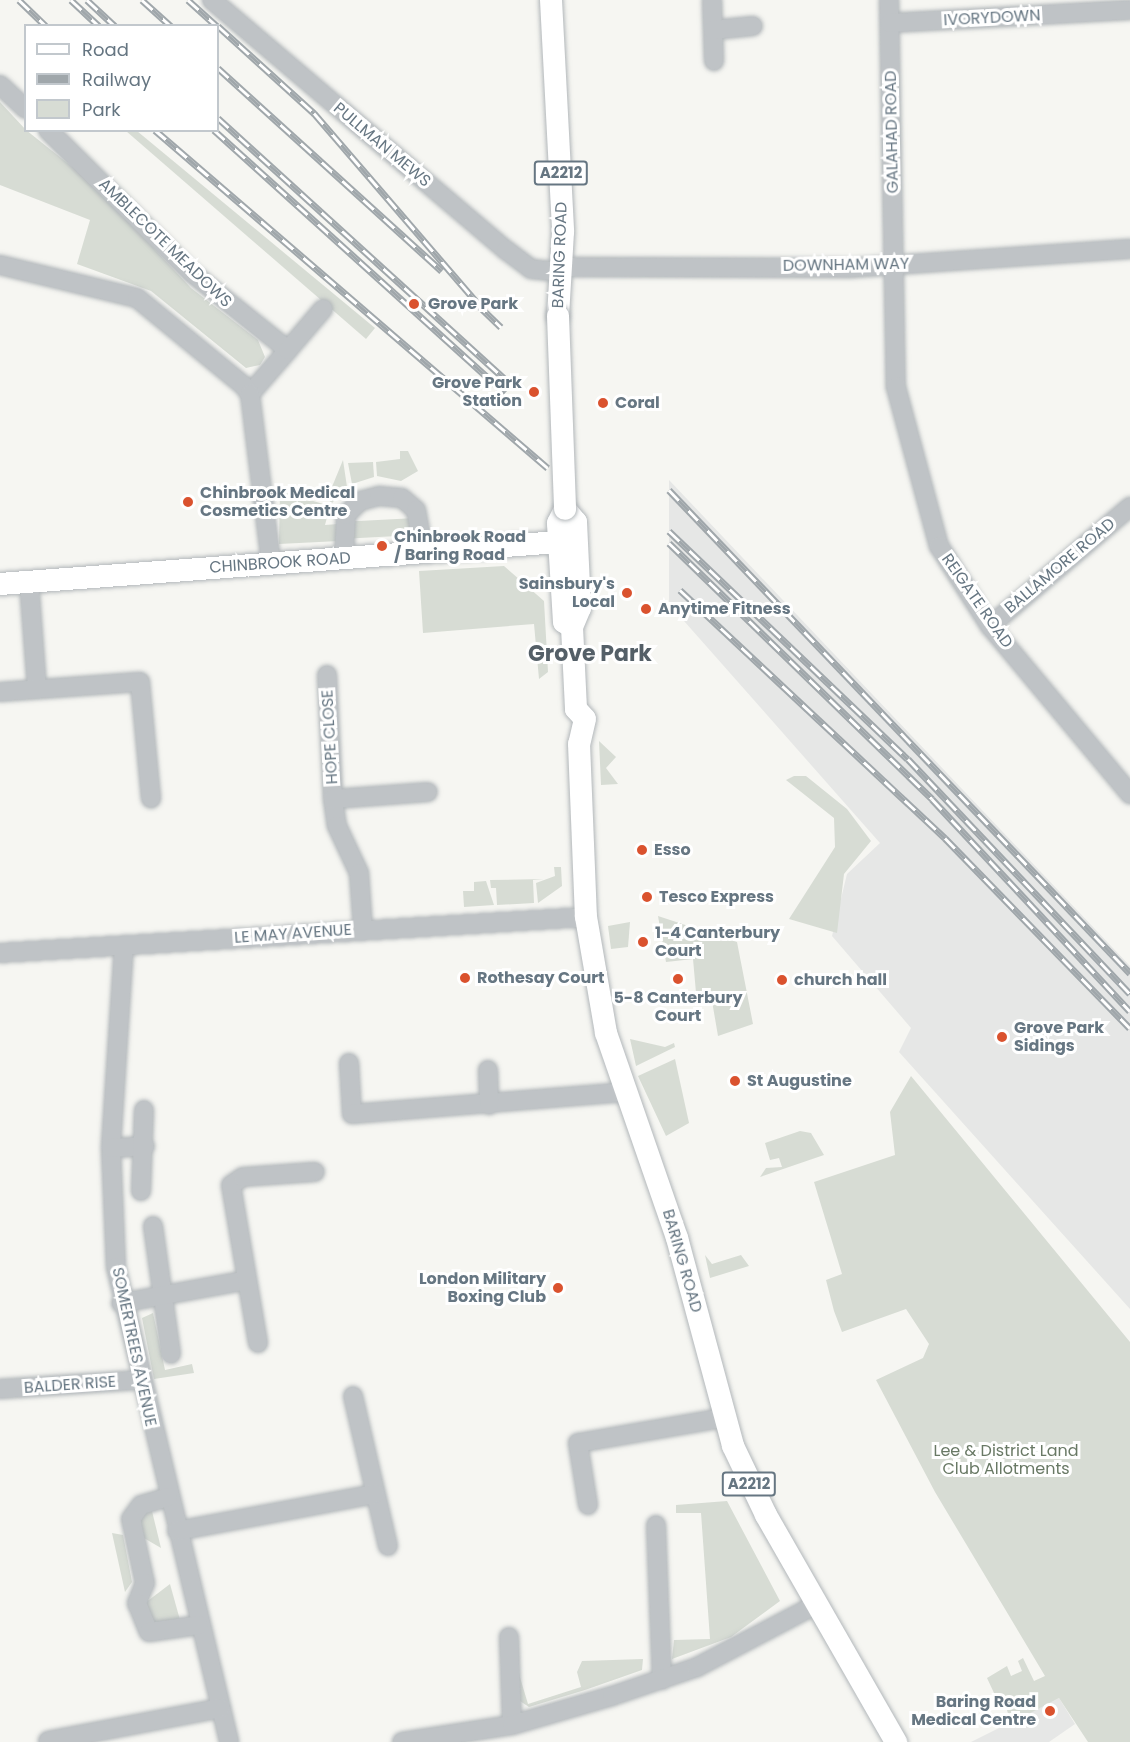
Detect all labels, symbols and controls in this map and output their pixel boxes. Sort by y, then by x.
street label: IVORYDOWN [943,6,1041,30]
legend [24,24,219,132]
text: Road [82,37,129,62]
text: Railway [82,67,151,92]
street label: GALAHAD ROAD [881,70,903,194]
text: Park [82,97,121,122]
street label: PULLMAN MEWS [329,99,435,191]
road number: A2212 [532,161,590,185]
street label: AMBLECOTE MEADOWS [95,175,235,311]
street label: BARING ROAD [549,201,571,309]
street label: DOWNHAM WAY [783,254,909,276]
place label: Grove Park [428,294,518,314]
marker: Grove Park [405,295,423,313]
place label: Grove Park Station [432,373,522,411]
marker: Grove Park Station [527,385,541,399]
place label: Coral [615,393,660,413]
marker: Coral [596,396,610,410]
place label: Chinbrook Medical Cosmetics Centre [200,483,355,521]
marker: Chinbrook Medical Cosmetics Centre [181,495,195,509]
street label: BALLAMORE ROAD [1001,514,1119,618]
place label: Chinbrook Road / Baring Road [394,527,526,565]
marker: Chinbrook Road / Baring Road [375,539,389,553]
street label: CHINBROOK ROAD [209,548,351,578]
street label: REIGATE ROAD [937,550,1017,652]
place label: Sainsbury's Local [519,574,615,612]
marker: Sainsbury's Local [620,586,634,600]
place label: Anytime Fitness [658,599,791,619]
marker: Anytime Fitness [639,602,653,616]
district label: Grove Park [528,641,652,667]
street label: HOPE CLOSE [318,689,342,785]
place label: Esso [654,840,691,860]
marker: Esso [635,843,649,857]
place label: Tesco Express [659,887,774,907]
marker: Tesco Express [640,890,654,904]
street label: LE MAY AVENUE [234,920,352,948]
place label: 1-4 Canterbury Court [655,923,780,961]
marker: 1-4 Canterbury Court [636,935,650,949]
place label: Rothesay Court [477,968,605,988]
place label: church hall [794,970,887,990]
marker: Rothesay Court [458,971,472,985]
marker: 5-8 Canterbury Court [671,972,685,986]
marker: church hall [775,973,789,987]
place label: 5-8 Canterbury Court [613,988,743,1026]
place label: Grove Park Sidings [1014,1018,1104,1056]
marker: Grove Park Sidings [995,1030,1009,1044]
place label: St Augustine [747,1071,852,1091]
marker: St Augustine [728,1074,742,1088]
street label: BARING ROAD [658,1207,706,1315]
street label: SOMERTREES AVENUE [108,1266,160,1428]
place label: London Military Boxing Club [419,1269,546,1307]
marker: London Military Boxing Club [551,1281,565,1295]
street label: BALDER RISE [23,1372,117,1398]
park label: Lee & District Land Club Allotments [933,1441,1079,1479]
road number: A2212 [720,1472,777,1496]
place label: Baring Road Medical Centre [911,1692,1036,1730]
marker: Baring Road Medical Centre [1041,1702,1059,1720]

